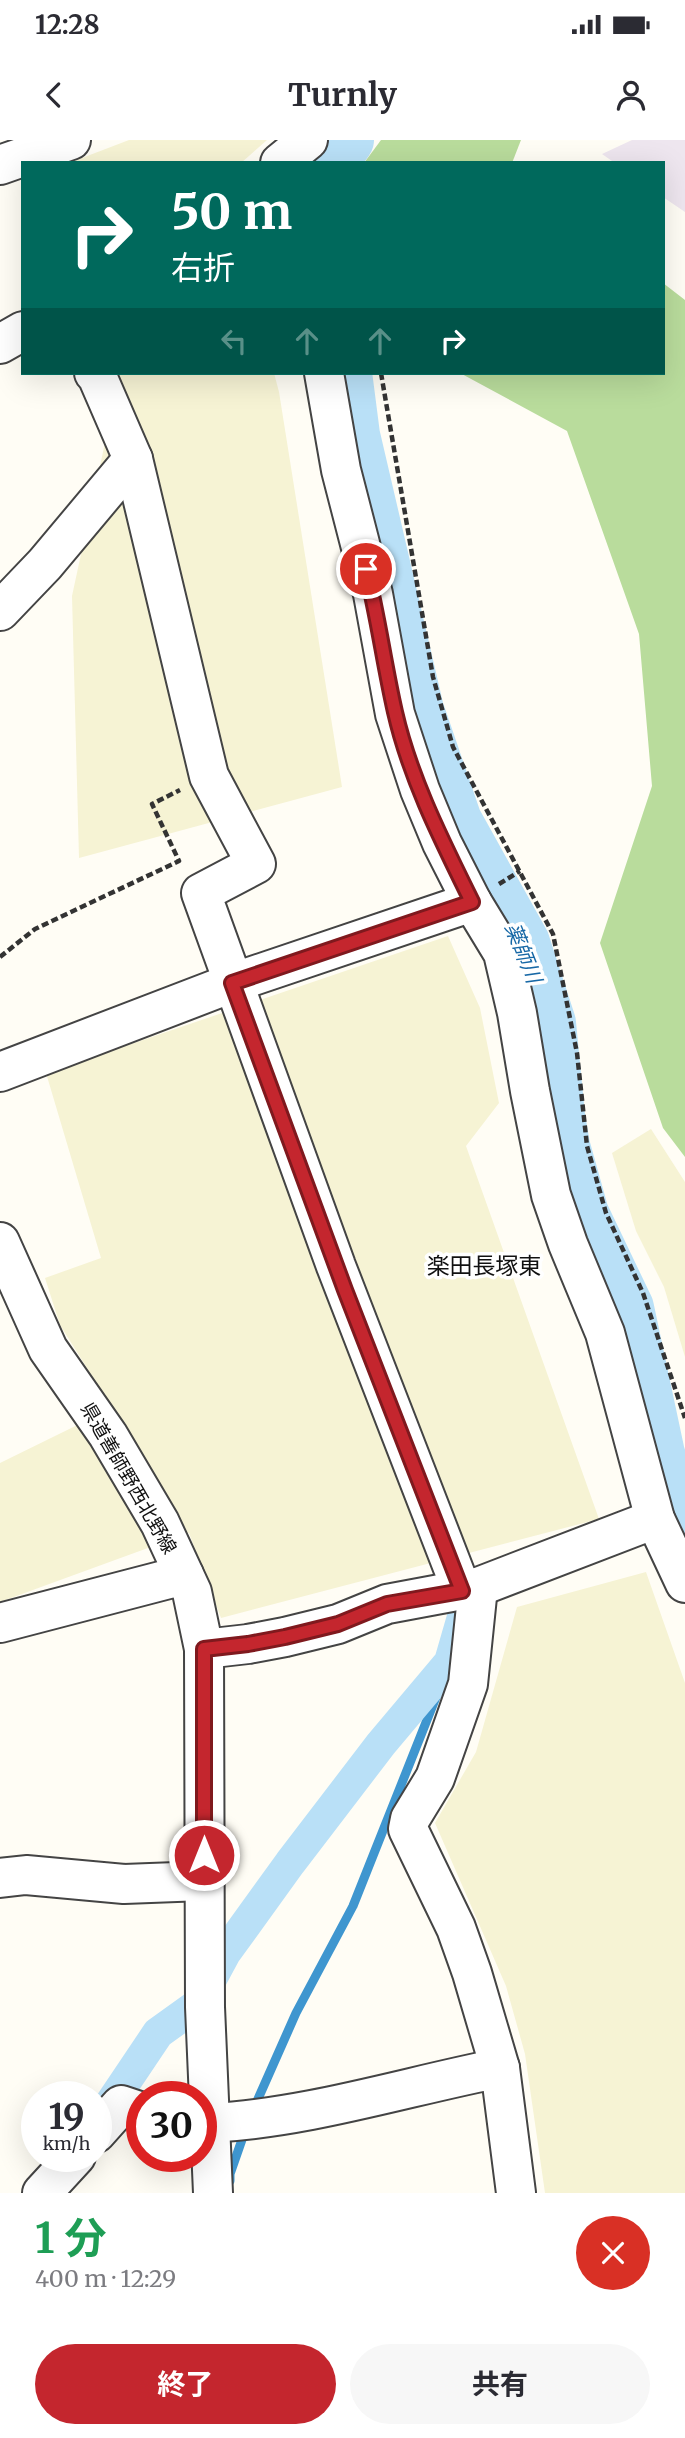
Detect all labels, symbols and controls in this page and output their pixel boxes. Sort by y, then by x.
text: 12:28 [35,8,100,41]
text: Turnly [288,75,397,115]
icon: back [35,76,73,114]
icon: person [612,76,650,114]
text: 50 m [171,181,292,242]
icon: right [56,189,147,280]
text: 右折 [171,248,235,288]
icon: left [215,322,253,360]
icon: ahead [288,322,326,360]
icon: ahead [361,322,399,360]
icon: right [434,322,472,360]
pin [336,539,396,599]
icon: arrive [347,550,385,588]
water label: 薬師川 [499,919,549,989]
district label: 楽田長塚東 [427,1251,542,1280]
street label: 県道善師野西北野線 [76,1398,182,1558]
position arrow [167,1818,241,1892]
speed limit sign: 30 [126,2081,217,2172]
text: 19 [48,2095,85,2139]
text: km/h [43,2132,90,2155]
text: 1 分 [35,2212,106,2264]
button: close [576,2216,650,2290]
text: 400 m · 12:29 [35,2264,176,2293]
button: 終了 [35,2344,336,2424]
button: 共有 [350,2344,650,2424]

